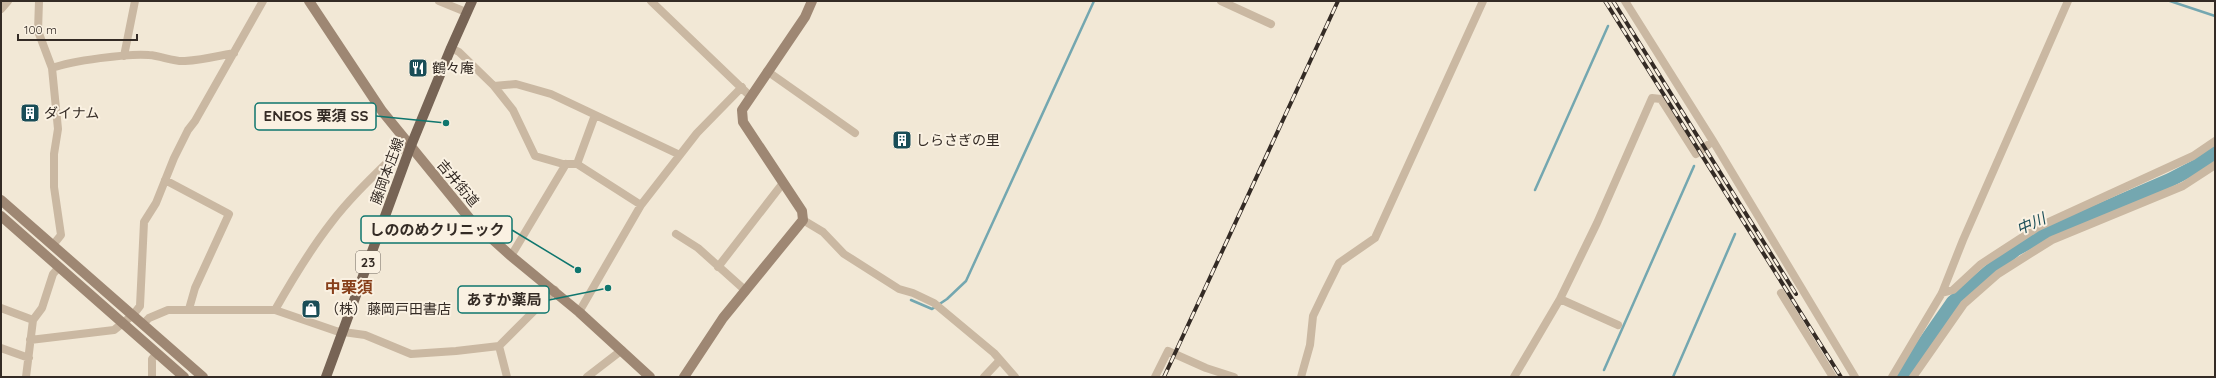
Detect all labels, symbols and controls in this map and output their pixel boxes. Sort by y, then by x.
scale bar [18,16,137,42]
text: 100 m [24,22,57,37]
restaurant icon: 鶴々庵 [407,57,429,79]
place label: 鶴々庵 [432,59,474,77]
building icon: ダイナム [19,102,41,124]
callout: ENEOS 栗須 SS [255,103,376,130]
place label: ダイナム [44,104,99,122]
text: ENEOS 栗須 SS [264,106,368,125]
building icon: しらさぎの里 [891,129,913,151]
place label: しらさぎの里 [916,131,1000,149]
street label: 藤岡本庄線 [367,135,407,207]
street label: 吉井街道 [433,156,483,210]
water label: 中川 [2013,208,2050,238]
callout: しののめクリニック [361,216,512,243]
text: しののめクリニック [369,220,505,239]
road number: 23 [356,251,380,273]
district label: 中栗須 [325,277,373,297]
callout: あすか薬局 [458,286,549,313]
text: あすか薬局 [466,290,542,309]
shop icon: （株）藤岡戸田書店 [300,298,322,320]
place label: （株）藤岡戸田書店 [325,300,451,318]

